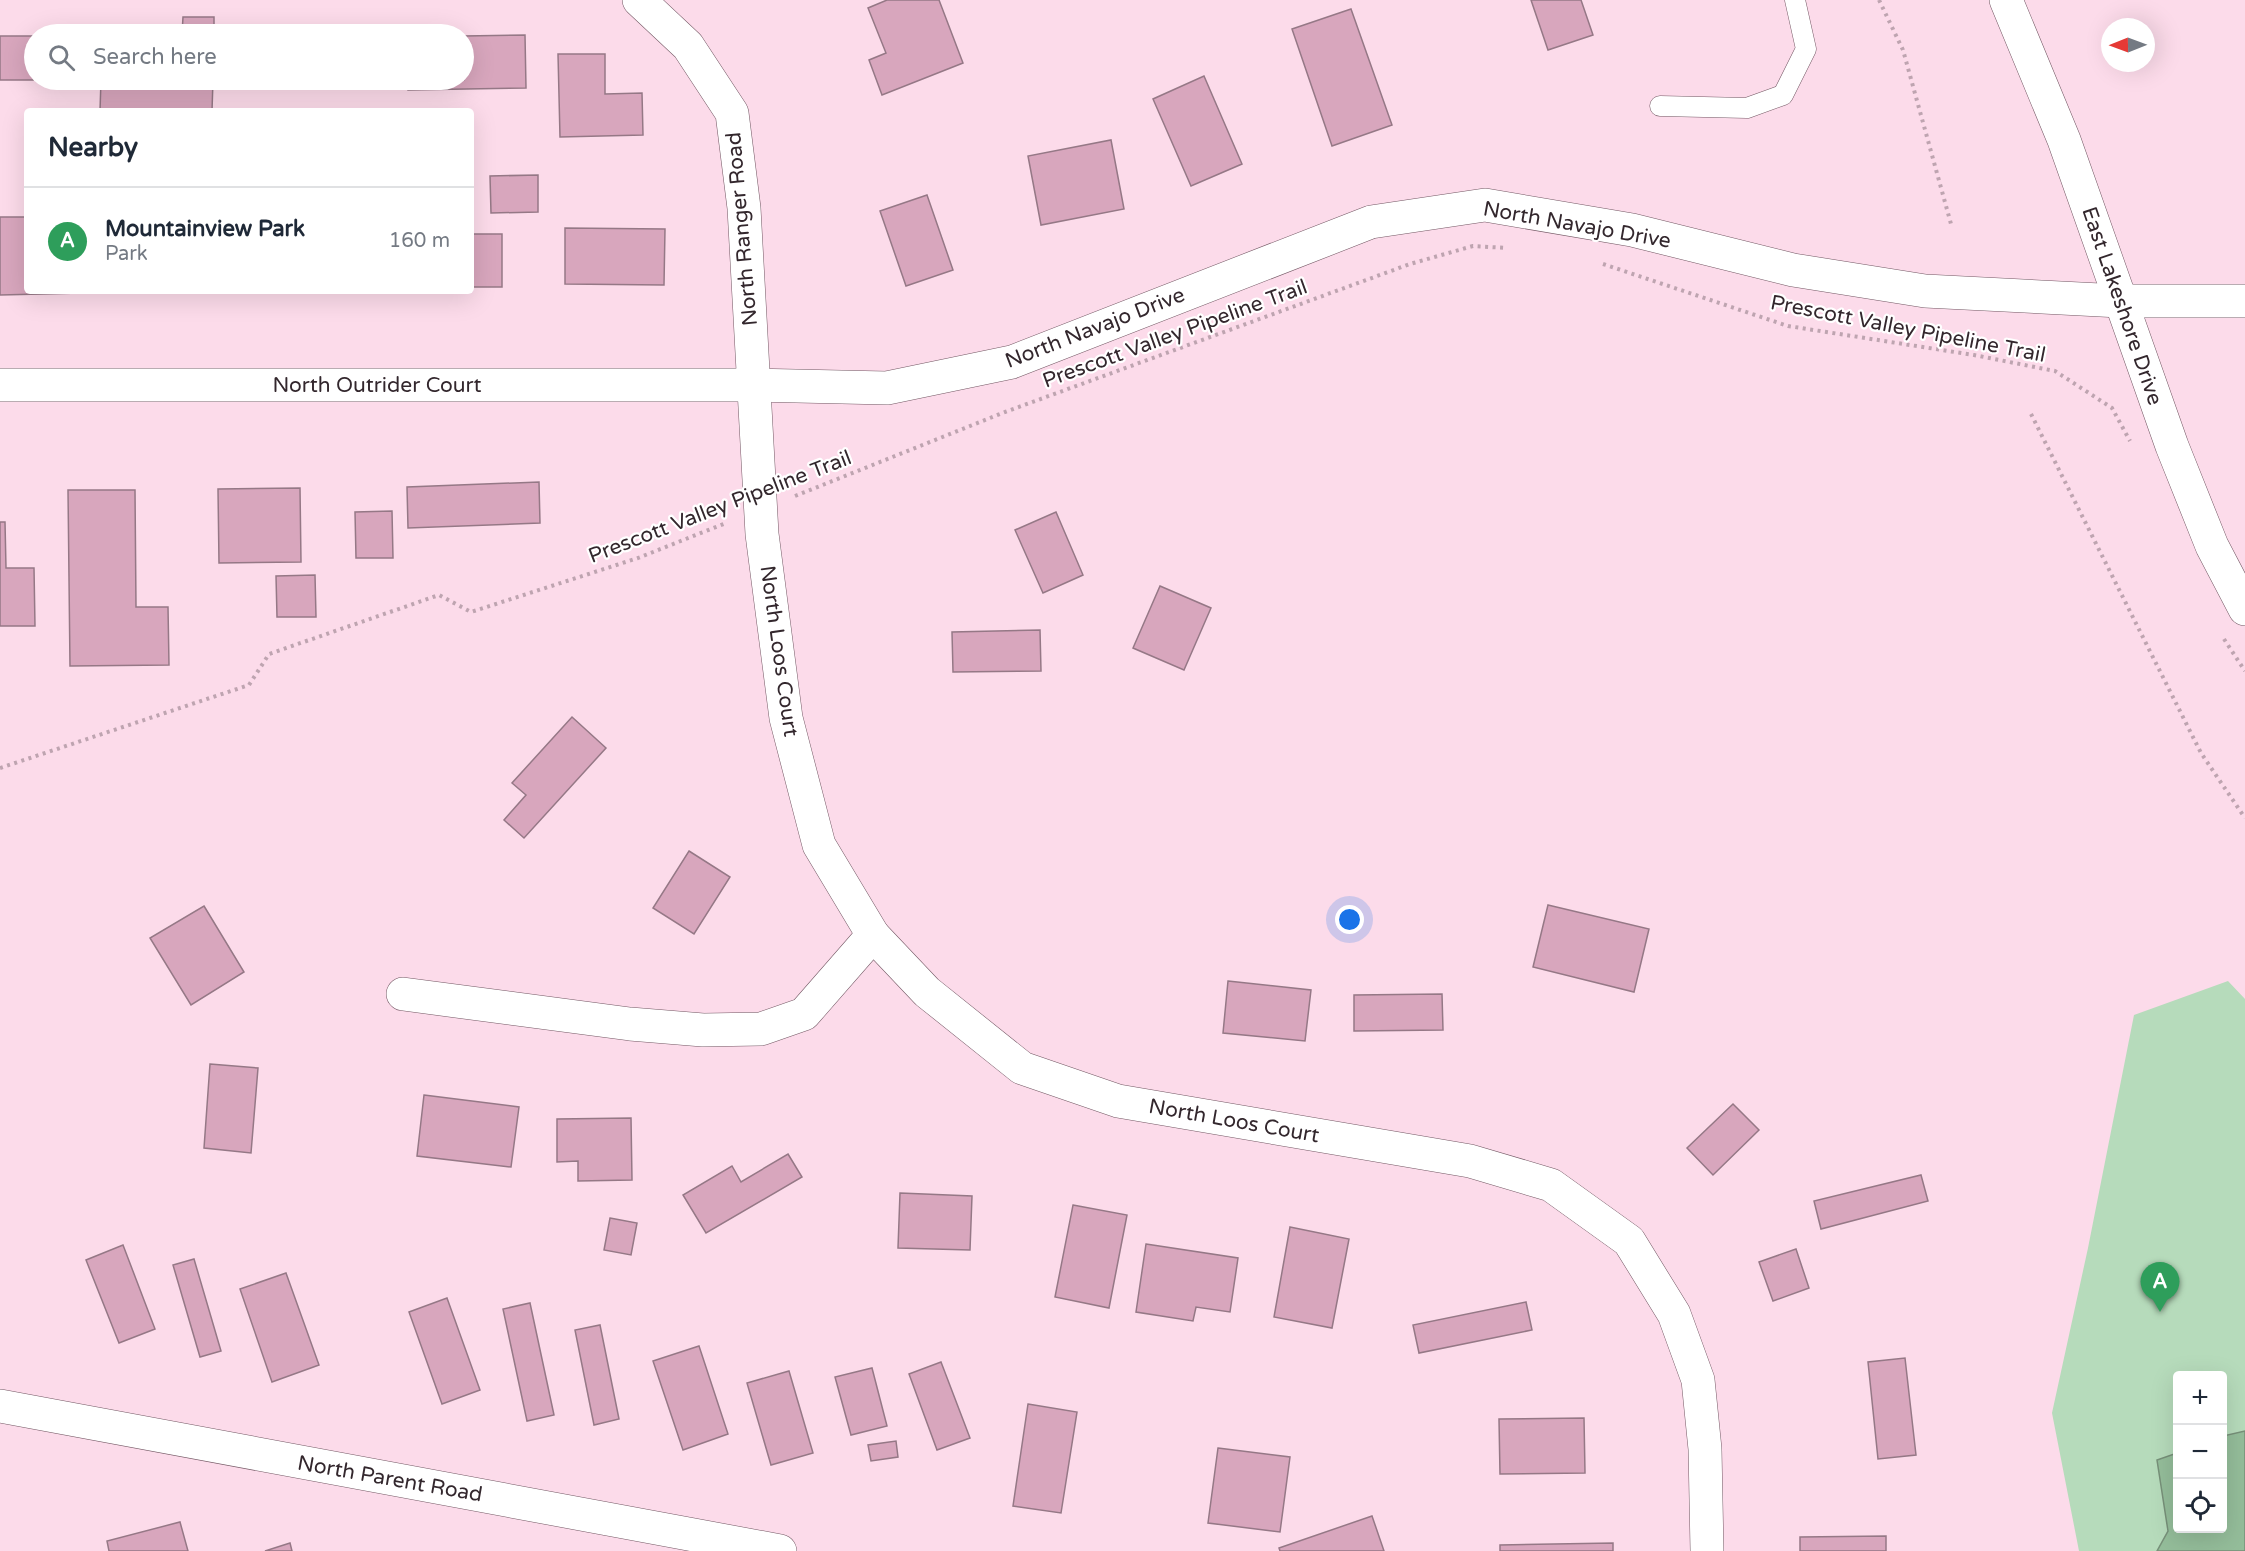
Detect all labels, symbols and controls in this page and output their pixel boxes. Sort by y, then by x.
north arrow [2101,18,2155,72]
search box [24,24,474,90]
icon: search [45,41,78,74]
text: Search here [93,44,217,70]
street label: North Ranger Road [721,131,763,327]
text: Nearby [48,132,138,163]
street label: North Navajo Drive [1481,196,1673,254]
street label: East Lakeshore Drive [2076,204,2168,409]
text: Mountainview Park [105,216,305,242]
text: A [60,229,75,253]
text: 160 m [389,229,450,253]
text: Park [105,242,148,266]
street label: Prescott Valley Pipeline Trail [1039,274,1311,394]
street label: North Navajo Drive [1002,282,1188,374]
street label: Prescott Valley Pipeline Trail [1768,290,2048,368]
street label: North Outrider Court [272,373,482,398]
street label: Prescott Valley Pipeline Trail [585,445,855,569]
street label: North Loos Court [755,564,803,738]
your location [1335,905,1364,934]
street label: North Loos Court [1147,1094,1321,1148]
pin: A [2140,1262,2180,1312]
map controls [2173,1371,2227,1533]
button: + [2173,1371,2227,1425]
button: − [2173,1425,2227,1479]
street label: North Parent Road [296,1450,484,1508]
button: locate [2173,1479,2227,1533]

